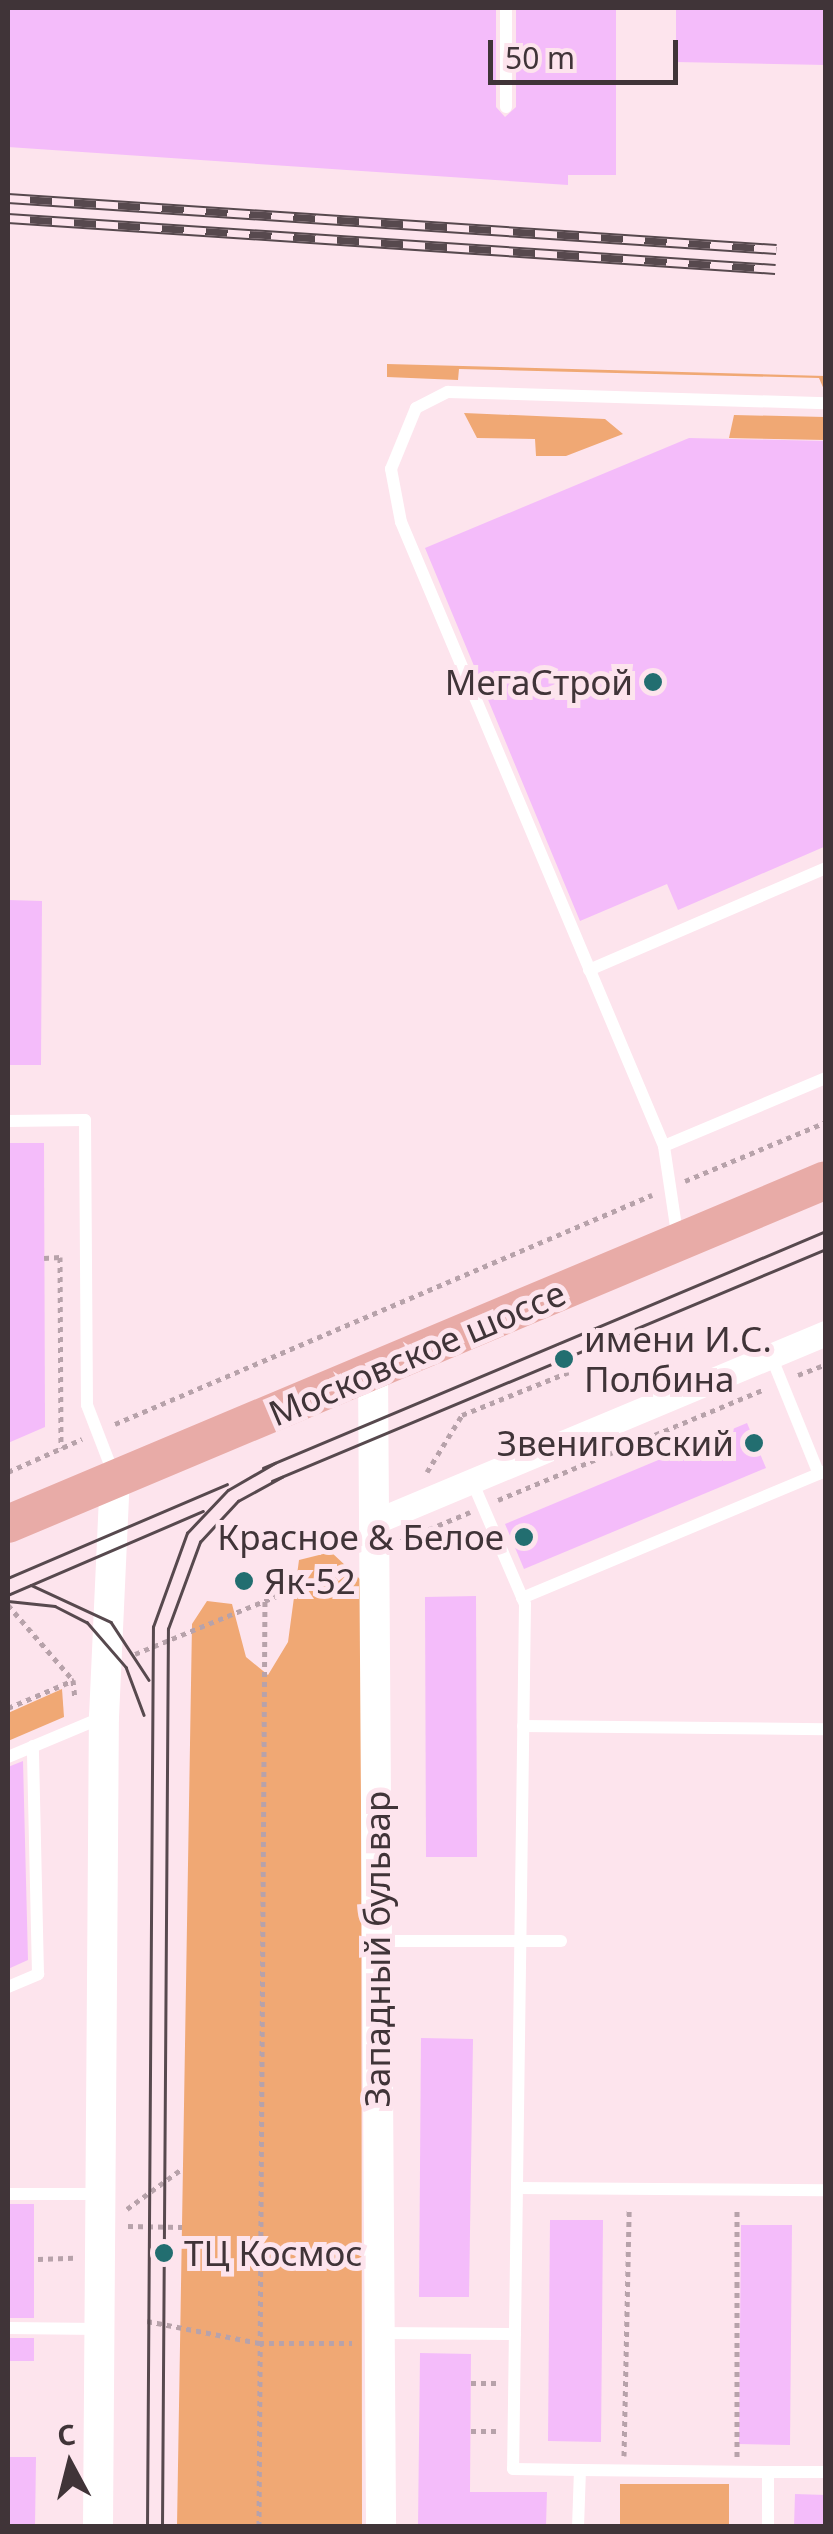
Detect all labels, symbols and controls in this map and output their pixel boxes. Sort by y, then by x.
scale bar [493,20,683,82]
text: 50 m [505,37,575,78]
place label: МегаСтрой [445,661,633,703]
marker: МегаСтрой [642,671,664,693]
street label: Московское шоссе [263,1272,571,1434]
place label: имени И.С. Полбина [584,1318,772,1400]
marker: имени И.С. Полбина [553,1348,575,1370]
place label: Звениговский [497,1422,734,1464]
marker: Звениговский [743,1432,765,1454]
place label: Красное & Белое [217,1516,504,1558]
marker: Красное & Белое [513,1526,535,1548]
place label: Як-52 [264,1560,356,1602]
marker: Як-52 [233,1570,255,1592]
street label: Западный бульвар [356,1791,398,2107]
place label: ТЦ Космос [184,2232,363,2274]
marker: ТЦ Космос [153,2242,175,2264]
north arrow [20,2414,120,2514]
text: С [55,2414,78,2454]

